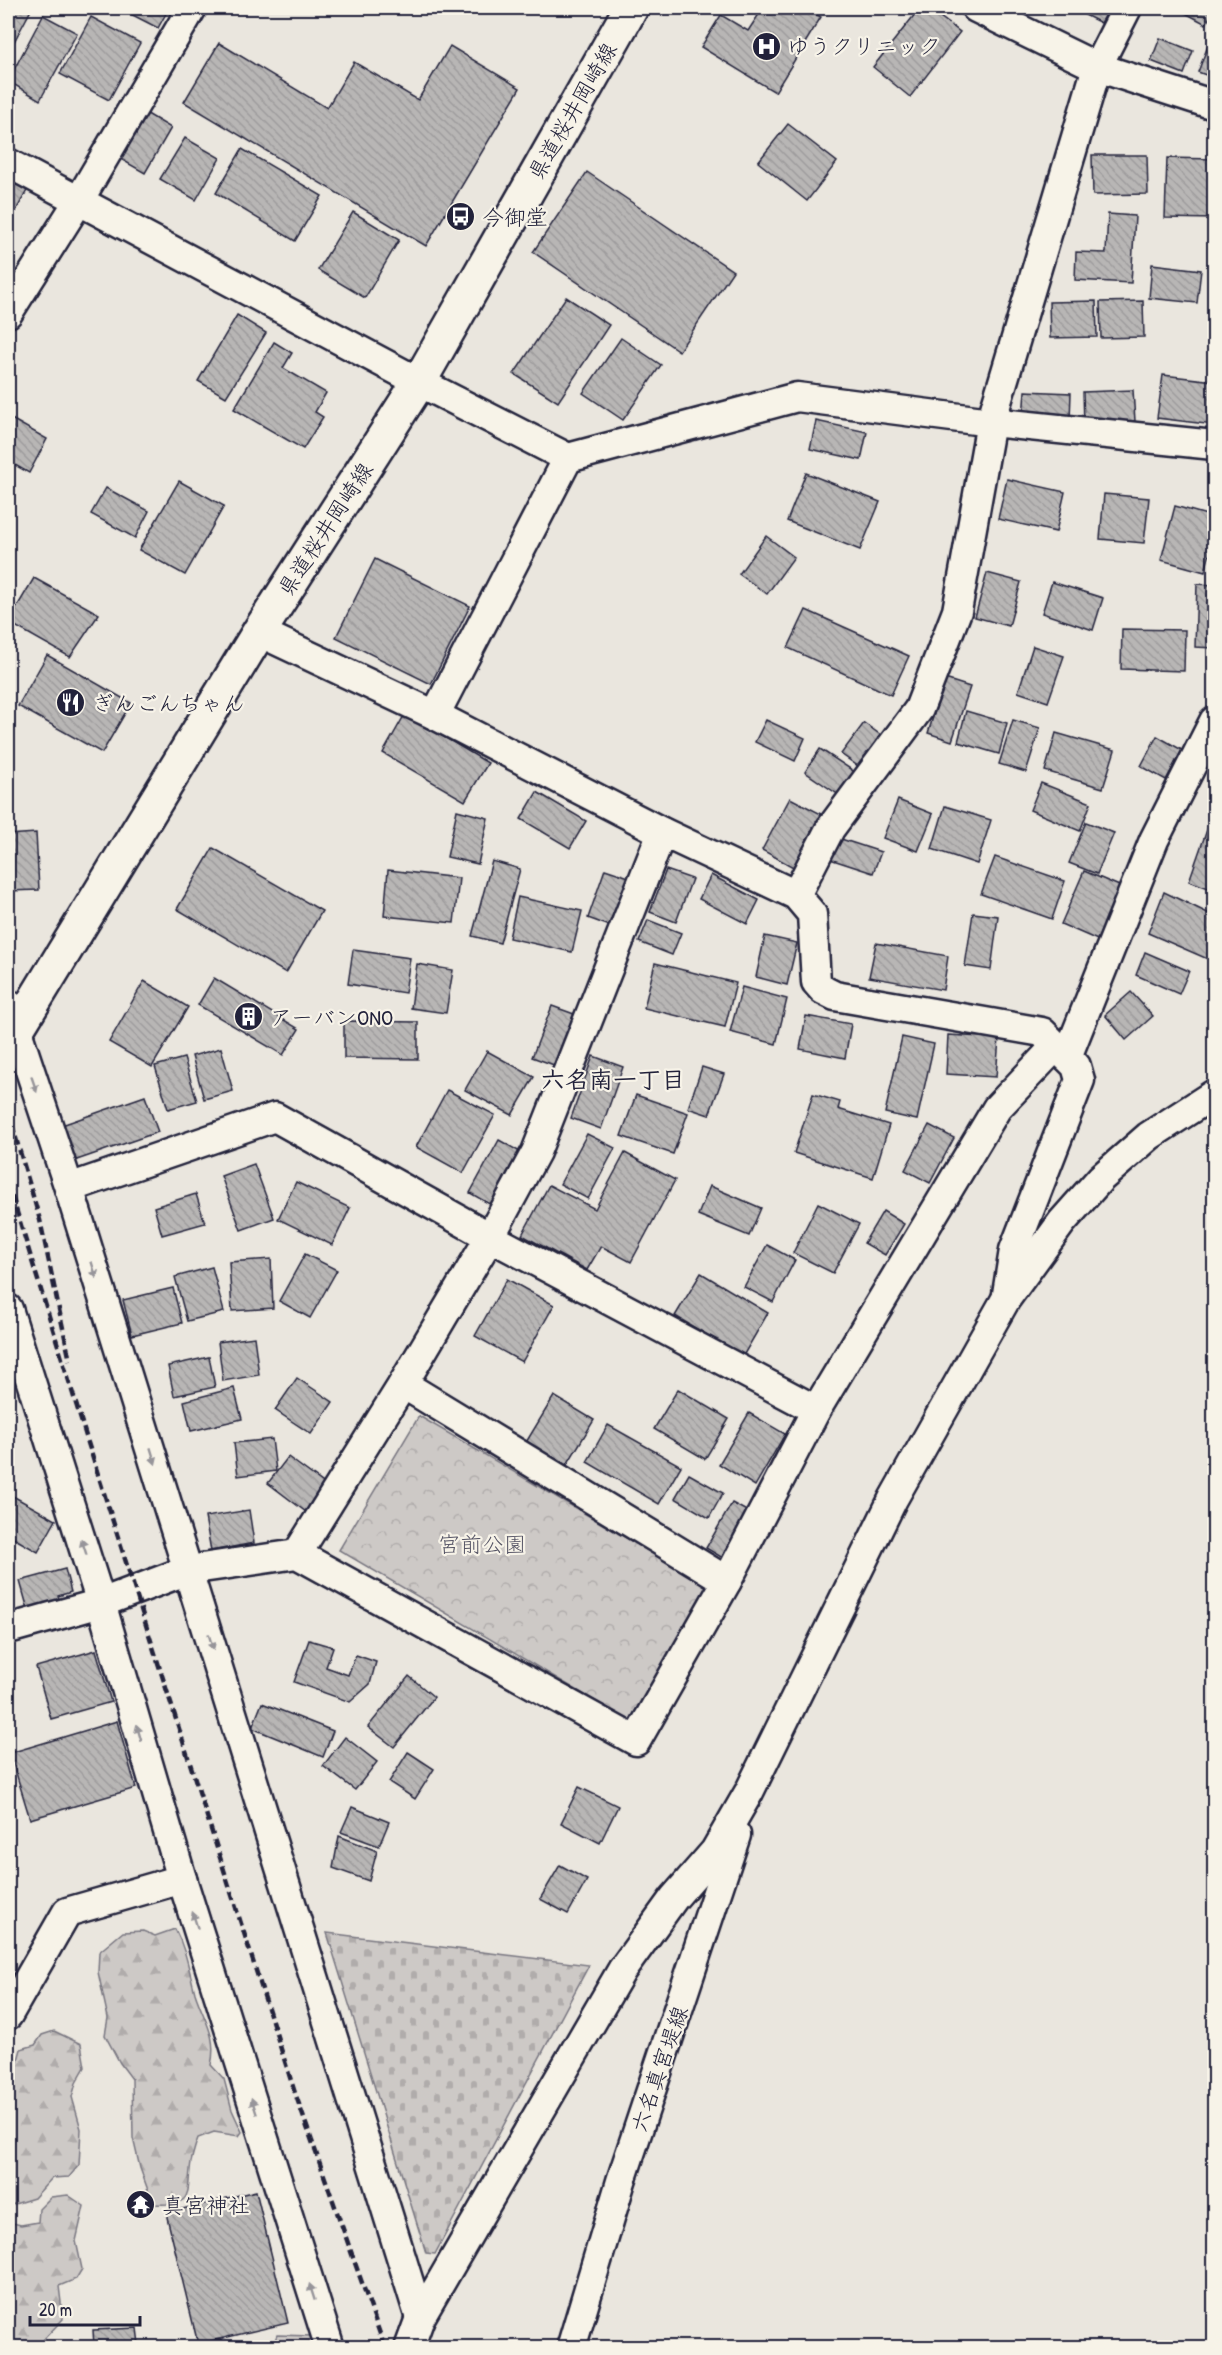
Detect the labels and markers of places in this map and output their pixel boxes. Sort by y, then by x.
hospital icon: ゆうクリニック [750,30,782,62]
place label: ゆうクリニック [787,31,941,61]
bus stop icon: 今御堂 [445,201,477,233]
place label: 今御堂 [482,202,548,232]
restaurant icon: ぎんごんちゃん [55,687,87,719]
place label: ぎんごんちゃん [92,688,245,718]
building icon: アーバンONO [233,1001,265,1033]
place label: アーバンONO [270,1002,393,1032]
temple icon: 真宮神社 [125,2189,157,2221]
place label: 真宮神社 [162,2190,250,2220]

